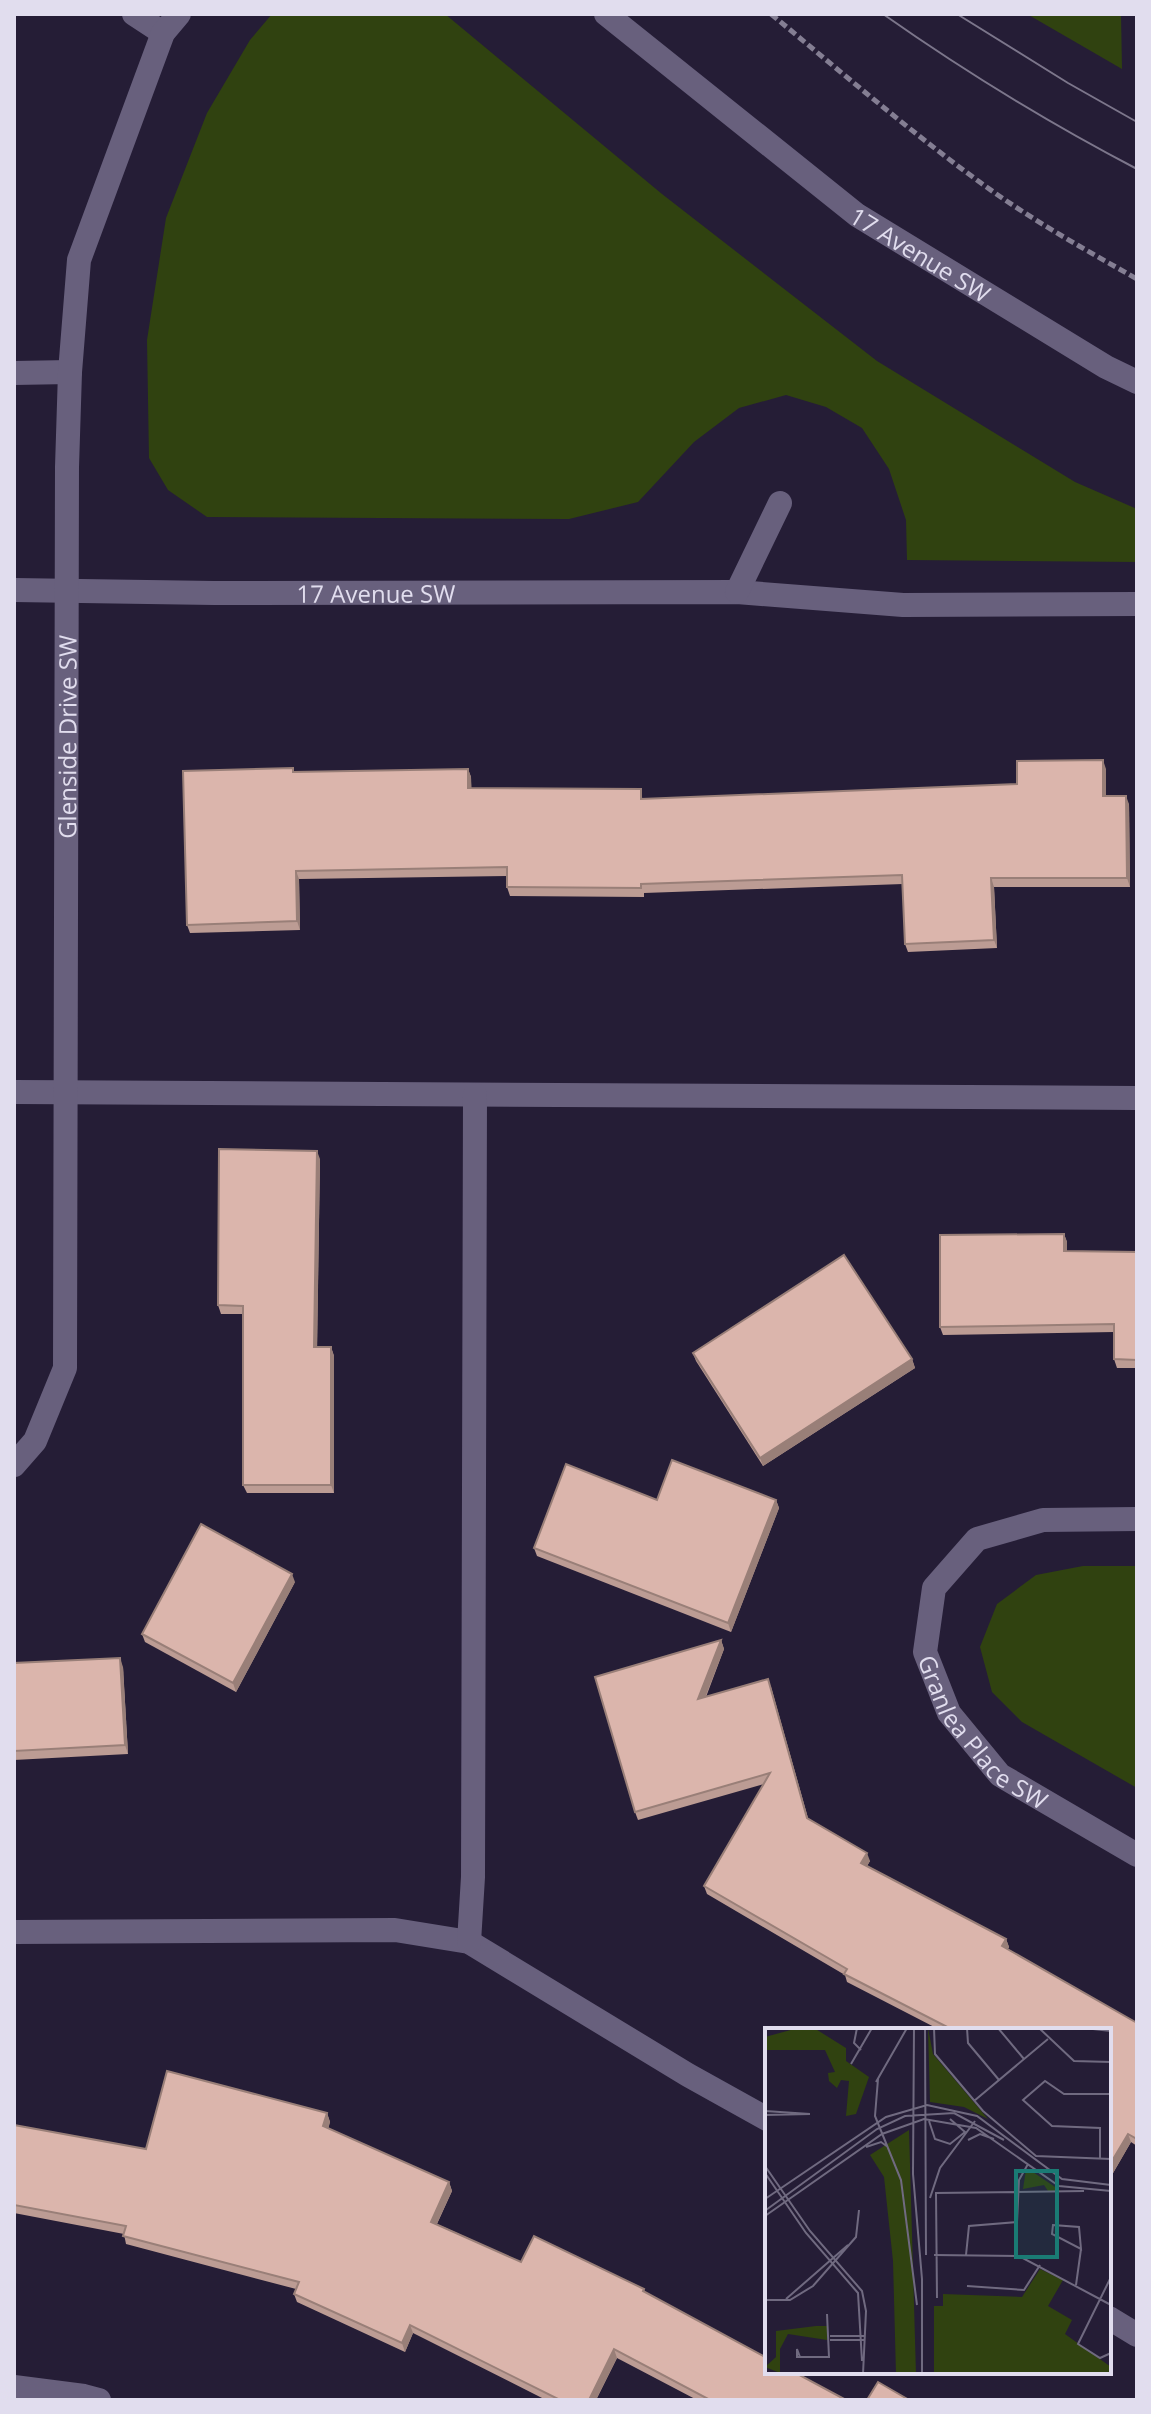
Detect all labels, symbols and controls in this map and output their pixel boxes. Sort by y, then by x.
street label: 17 Avenue SW [844,198,997,309]
street label: 17 Avenue SW [297,576,455,609]
street label: Glenside Drive SW [50,635,83,839]
street label: Granlea Place SW [911,1650,1054,1816]
inset map [765,2028,1111,2374]

